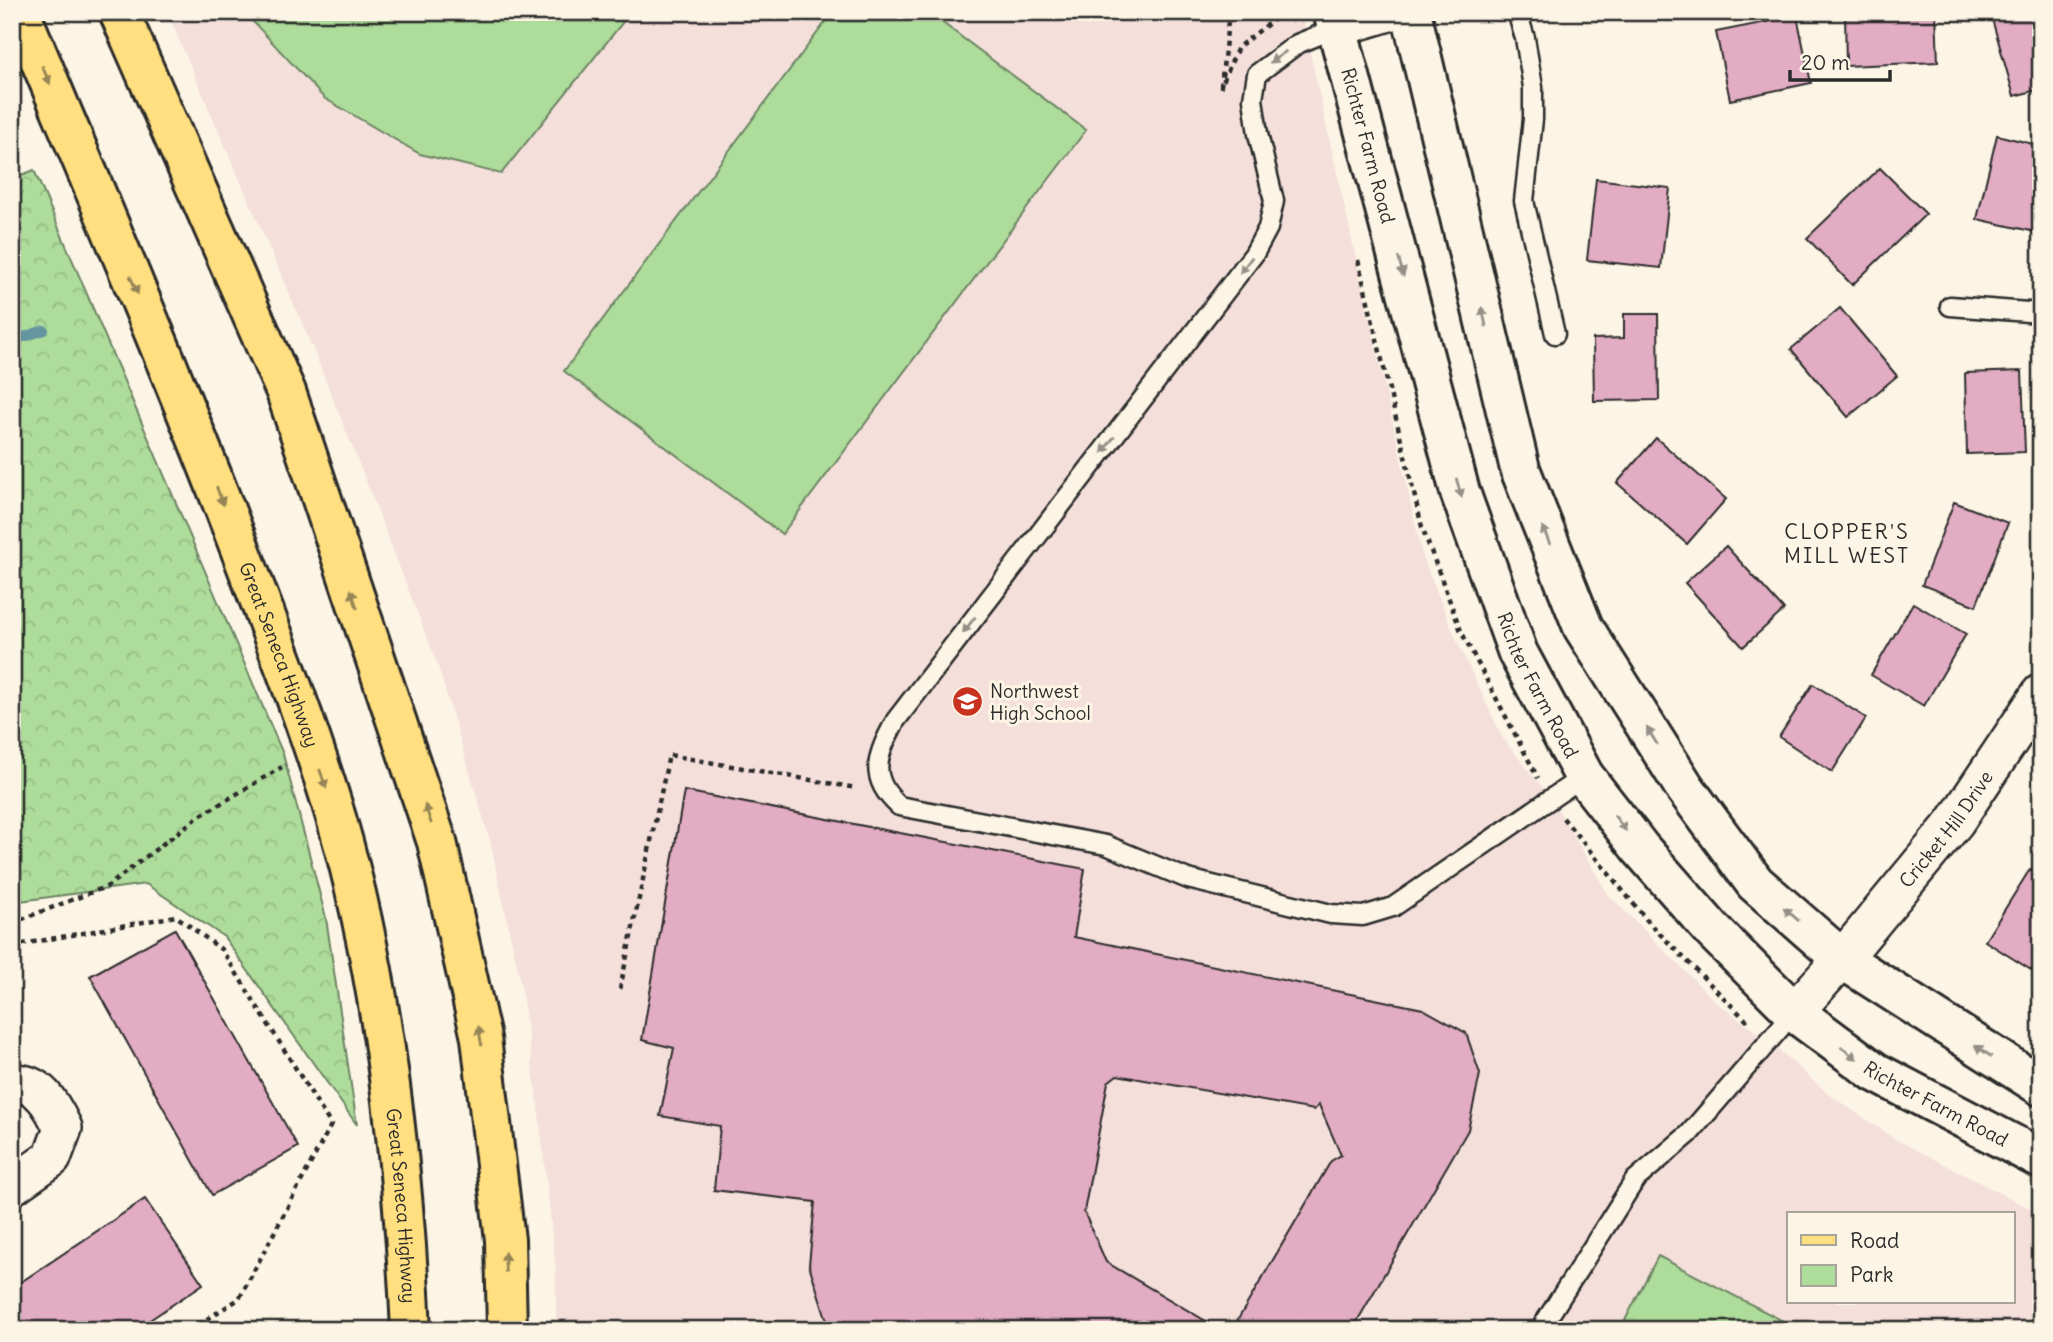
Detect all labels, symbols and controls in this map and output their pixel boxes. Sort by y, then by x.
scale bar [1790,38,1890,82]
text: 20 m [1801,49,1850,76]
one-way arrow [1269,50,1287,64]
one-way arrow [40,65,52,85]
street label: Richter Farm Road [1336,65,1400,226]
one-way arrow [1240,256,1254,274]
one-way arrow [1396,257,1407,279]
one-way arrow [128,275,140,295]
one-way arrow [1478,306,1489,328]
one-way arrow [1100,436,1115,454]
one-way arrow [1454,477,1464,498]
one-way arrow [215,485,226,506]
district label: CLOPPER'S MILL WEST [1784,518,1910,569]
one-way arrow [1541,525,1552,546]
street label: Great Seneca Highway [234,558,325,750]
one-way arrow [348,588,359,609]
street label: Richter Farm Road [1492,609,1584,762]
one-way arrow [961,616,976,634]
place label: Northwest High School [990,679,1091,725]
school or university icon: Northwest High School [950,685,984,719]
one-way arrow [1645,726,1658,746]
street label: Cricket Hill Drive [1894,766,1998,893]
one-way arrow [318,768,328,789]
one-way arrow [422,804,433,825]
one-way arrow [1613,813,1628,831]
one-way arrow [1783,907,1800,923]
one-way arrow [474,1025,485,1047]
one-way arrow [1973,1044,1992,1057]
one-way arrow [1839,1045,1857,1060]
street label: Richter Farm Road [1859,1056,2012,1152]
street label: Great Seneca Highway [381,1107,422,1304]
legend [1787,1212,2014,1304]
text: Road [1850,1227,1899,1254]
one-way arrow [500,1250,511,1272]
text: Park [1850,1261,1893,1288]

